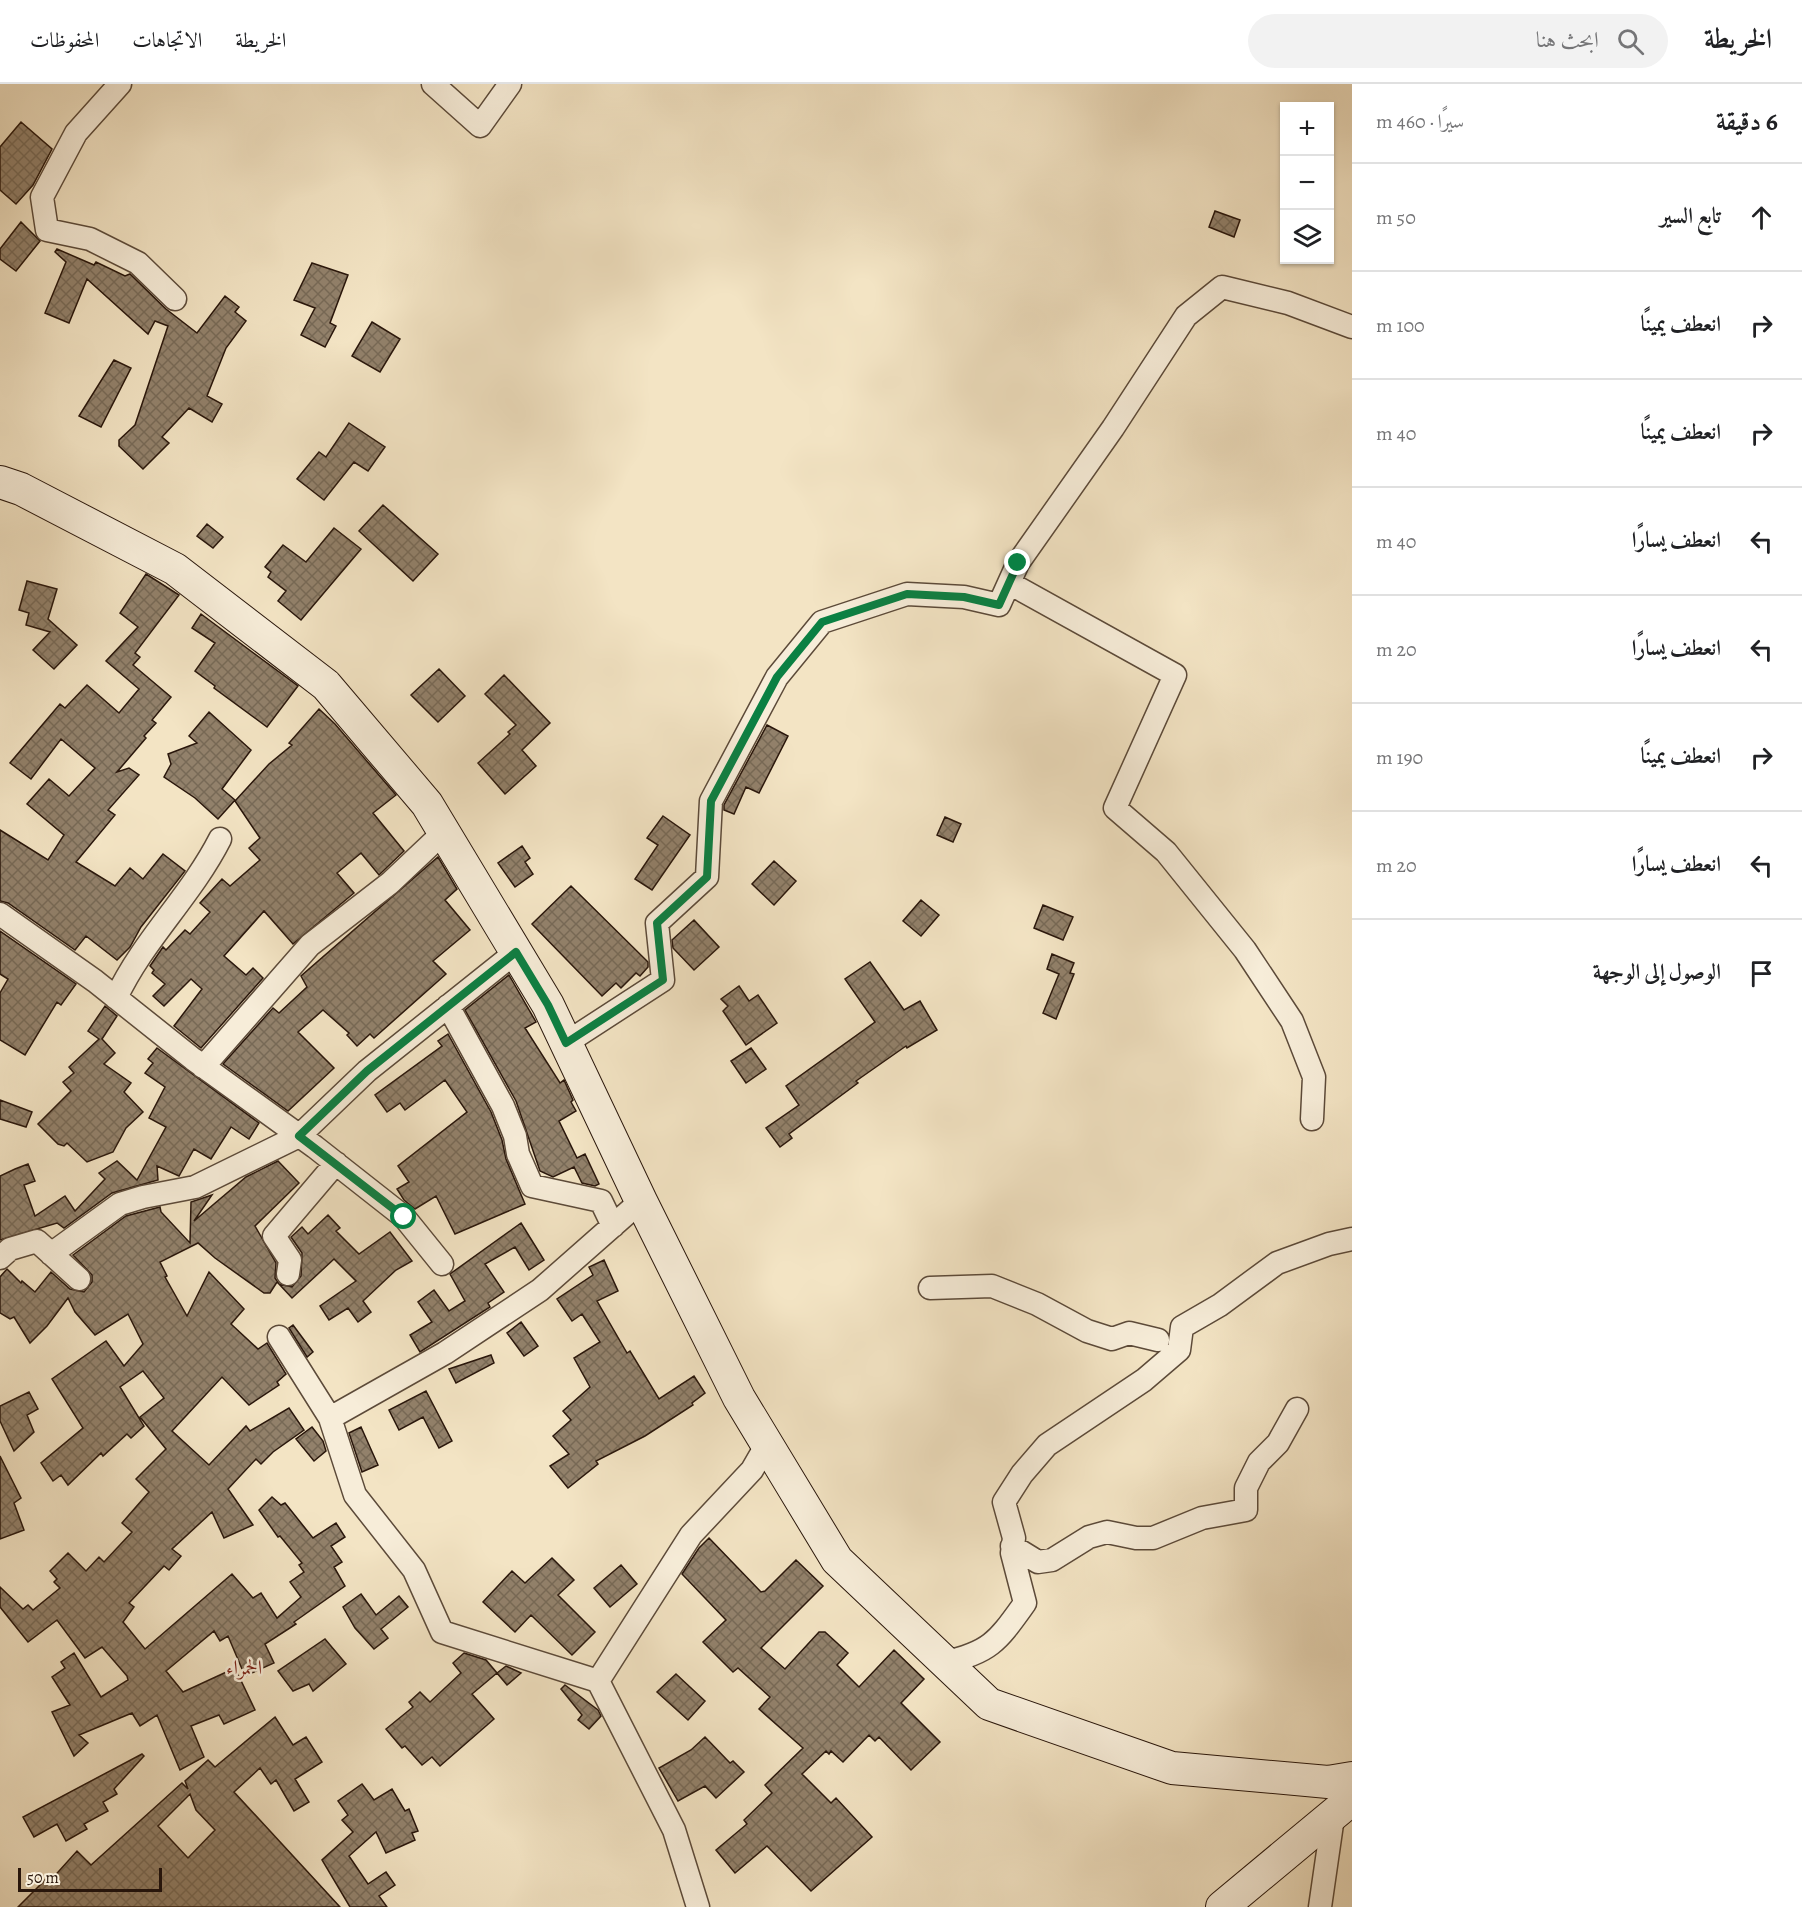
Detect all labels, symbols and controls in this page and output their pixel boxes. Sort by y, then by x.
search box [1248,14,1668,68]
text: الخريطة [1704,20,1772,58]
text: ابحث هنا [1536,25,1599,55]
icon: search [1614,25,1647,58]
text: المحفوظات [30,26,99,54]
text: الاتجاهات [132,26,202,54]
text: الخريطة [235,26,286,54]
map controls [1280,102,1334,264]
button: + [1280,102,1334,156]
text: 6 دقيقة [1716,104,1778,139]
text: سيرًا · 460 m [1376,108,1464,135]
button: − [1280,156,1334,210]
text: تابع السير [1660,201,1721,231]
icon: ahead [1745,201,1778,234]
text: 50 m [1376,204,1416,231]
button: layers [1280,210,1334,264]
text: انعطف يمينًا [1641,309,1721,339]
icon: right [1745,309,1778,342]
text: 100 m [1376,312,1425,339]
text: انعطف يمينًا [1641,417,1721,447]
icon: right [1745,417,1778,450]
text: 40 m [1376,420,1416,447]
text: انعطف يسارًا [1632,525,1721,555]
icon: left [1745,525,1778,558]
text: 40 m [1376,528,1416,555]
route end [1004,549,1030,575]
text: انعطف يسارًا [1632,633,1721,663]
icon: left [1745,633,1778,666]
text: 20 m [1376,636,1417,663]
text: انعطف يمينًا [1641,741,1721,771]
icon: right [1745,741,1778,774]
text: 190 m [1376,744,1423,771]
text: انعطف يسارًا [1632,849,1721,879]
icon: left [1745,849,1778,882]
text: 20 m [1376,852,1417,879]
text: الوصول إلى الوجهة [1593,957,1721,987]
icon: arrive [1745,957,1778,990]
route start [390,1203,416,1229]
district label: الحمراء [226,1654,262,1681]
scale bar [18,1865,162,1892]
text: 50 m [27,1867,59,1889]

